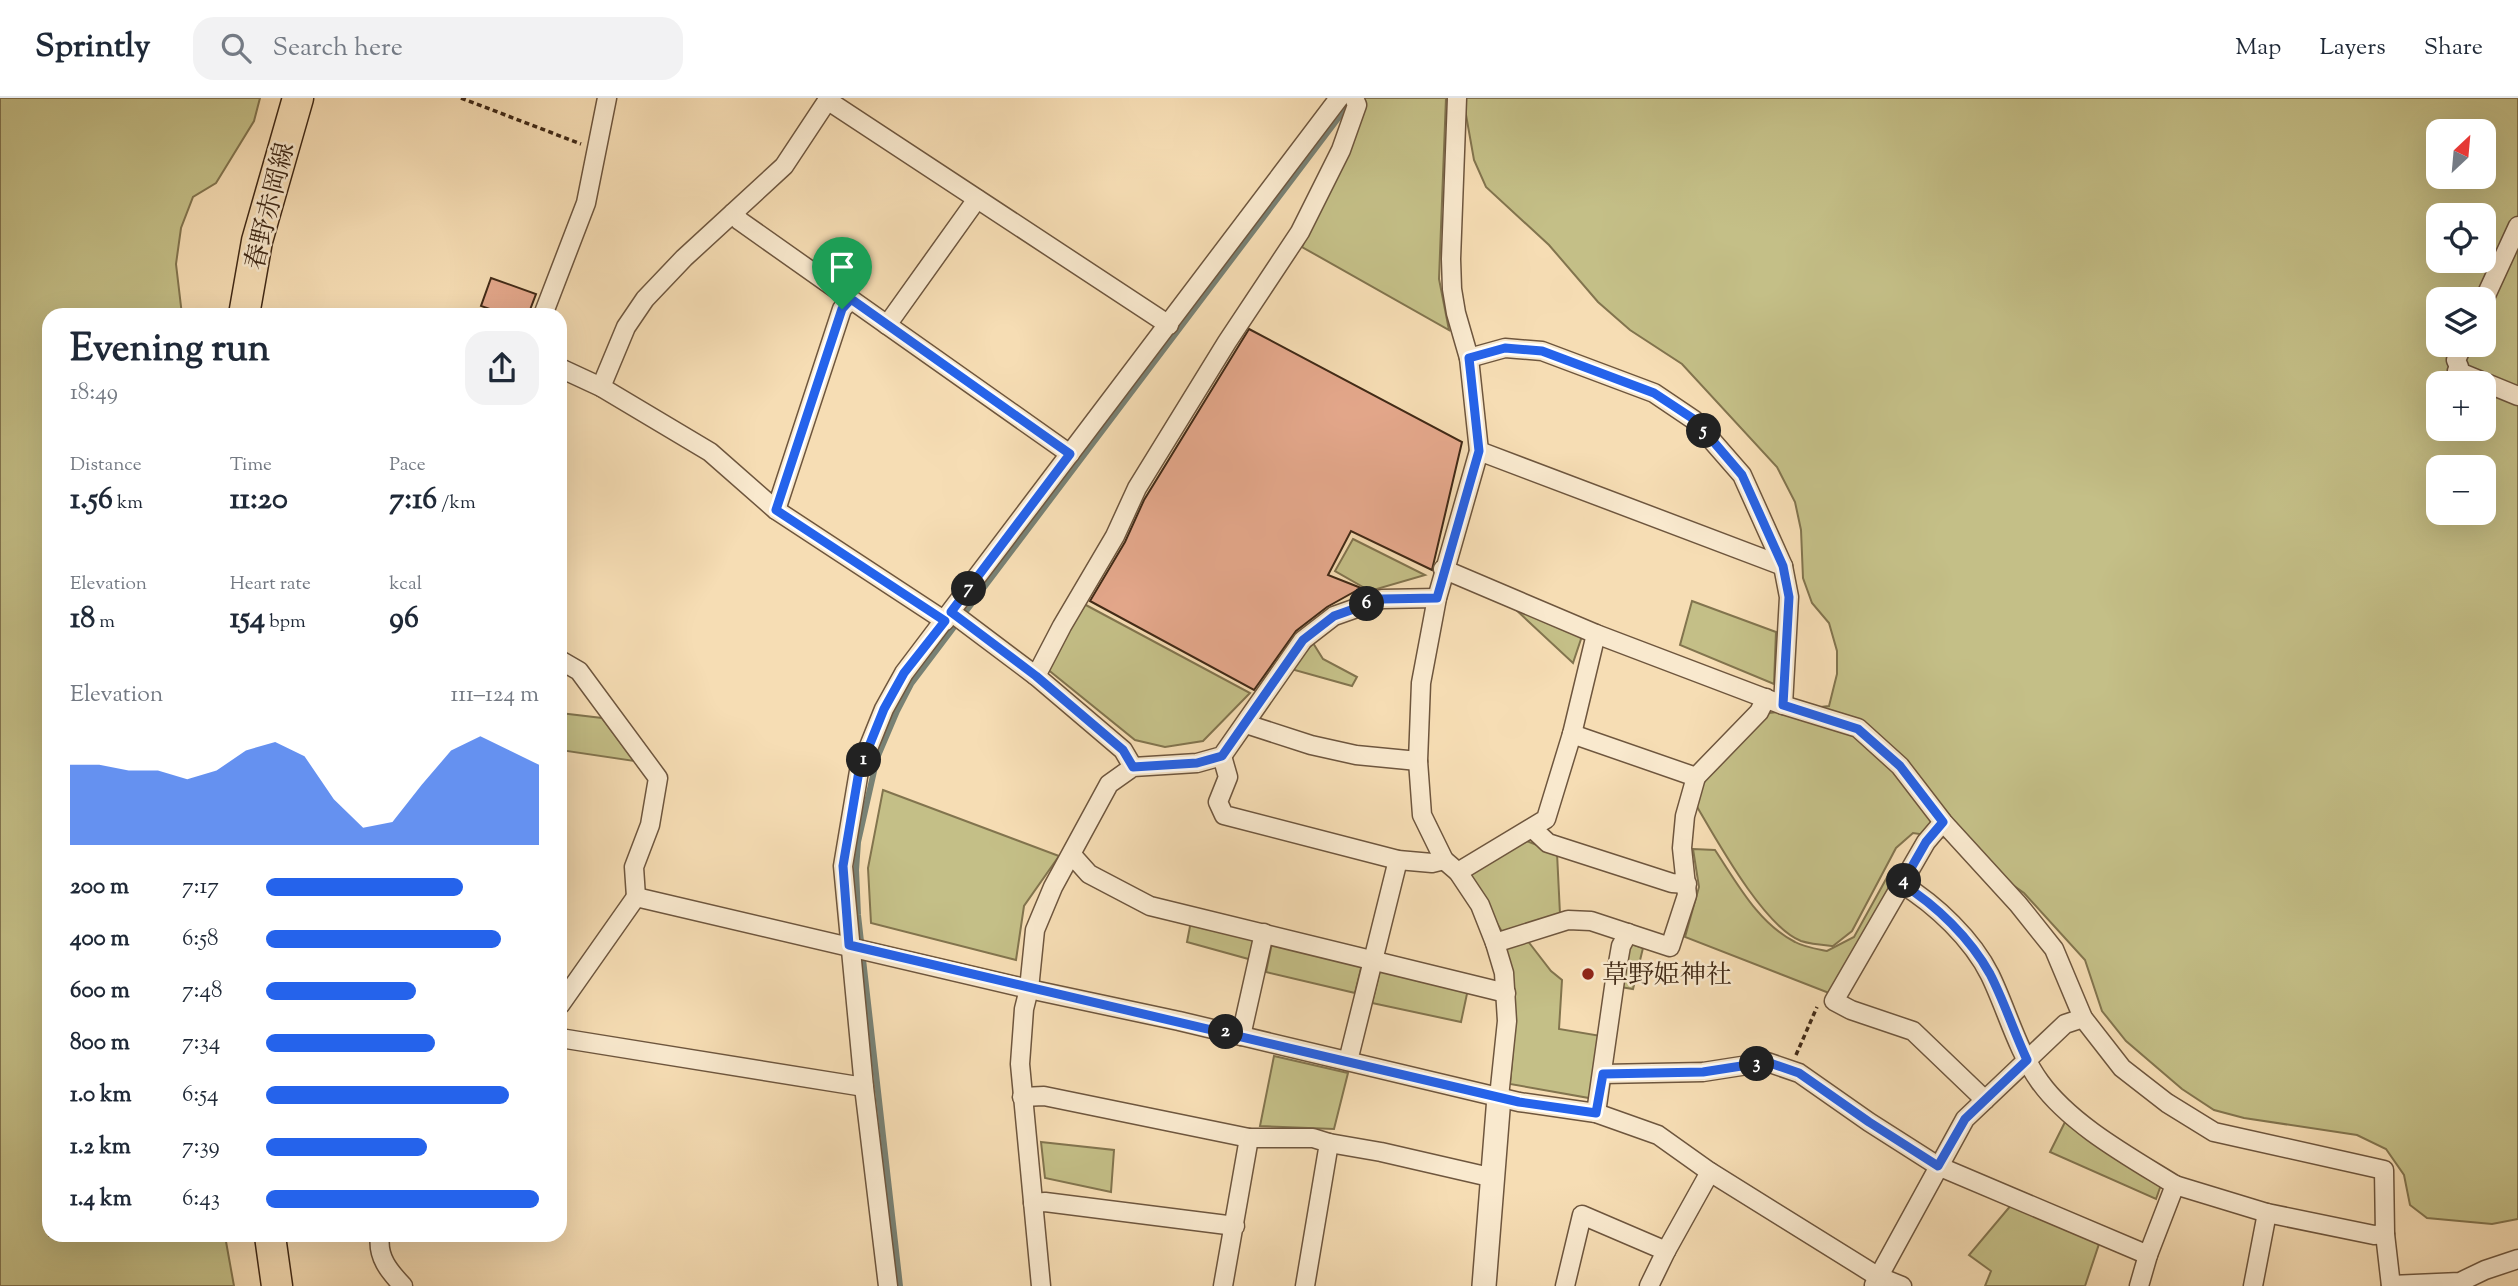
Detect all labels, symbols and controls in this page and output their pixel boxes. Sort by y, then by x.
search box [193,17,683,80]
text: Sprintly [35,24,151,72]
icon: search [217,29,255,67]
text: Search here [273,30,403,67]
text: Map [2235,31,2281,65]
text: Layers [2319,31,2386,65]
text: Share [2424,31,2483,65]
north arrow [2426,119,2496,189]
map controls [2426,119,2496,525]
street label: 春野赤岡線 [238,139,305,274]
button: locate [2426,203,2496,273]
pin [812,237,872,309]
icon: arrive [823,248,861,286]
button: layers [2426,287,2496,357]
text: Evening run [70,324,270,378]
button: share [465,331,539,405]
button: + [2426,371,2496,441]
text: 18:49 [70,377,118,410]
pin: 5 [1686,414,1722,448]
text: 5 [1700,417,1707,444]
text: Distance [70,452,142,479]
text: Time [230,452,272,479]
text: Pace [389,452,426,479]
button: − [2426,455,2496,525]
text: 1.56 [70,479,113,522]
text: 11:20 [230,479,288,522]
text: 7:16 [389,479,437,522]
text: km [113,490,143,517]
text: /km [437,490,476,517]
text: Elevation [70,571,147,598]
text: Heart rate [230,571,311,598]
text: kcal [389,571,422,598]
pin: 7 [951,572,986,606]
text: 7 [964,575,973,602]
pin: 6 [1350,587,1384,622]
text: 6 [1362,590,1371,617]
text: 18 [70,598,95,641]
text: 154 [230,598,265,641]
text: 96 [389,598,419,641]
text: m [95,609,115,636]
text: bpm [265,609,306,636]
text: Elevation [70,679,163,712]
text: 111–124 m [450,679,539,712]
pin: 1 [846,742,882,778]
text: 1 [860,746,867,773]
pin: 4 [1886,864,1922,898]
text: 4 [1899,867,1908,894]
text: 200 m [70,871,129,904]
text: 7:17 [182,871,219,904]
text: 400 m [70,923,130,956]
text: 6:58 [182,923,219,956]
place label: 草野姫神社 [1602,958,1732,995]
marker: 草野姫神社 [1580,966,1596,982]
text: 600 m [70,975,130,1008]
text: 7:48 [182,975,223,1008]
pin: 2 [1208,1014,1244,1049]
text: 2 [1221,1018,1230,1045]
text: 800 m [70,1027,130,1060]
text: 7:34 [182,1027,220,1060]
pin: 3 [1740,1046,1774,1082]
text: 3 [1753,1050,1760,1077]
text: 1.0 km [70,1079,132,1112]
text: 6:54 [182,1079,219,1112]
text: 1.2 km [70,1131,131,1164]
text: 7:39 [182,1131,220,1164]
text: 1.4 km [70,1183,132,1216]
text: 6:43 [182,1183,220,1216]

